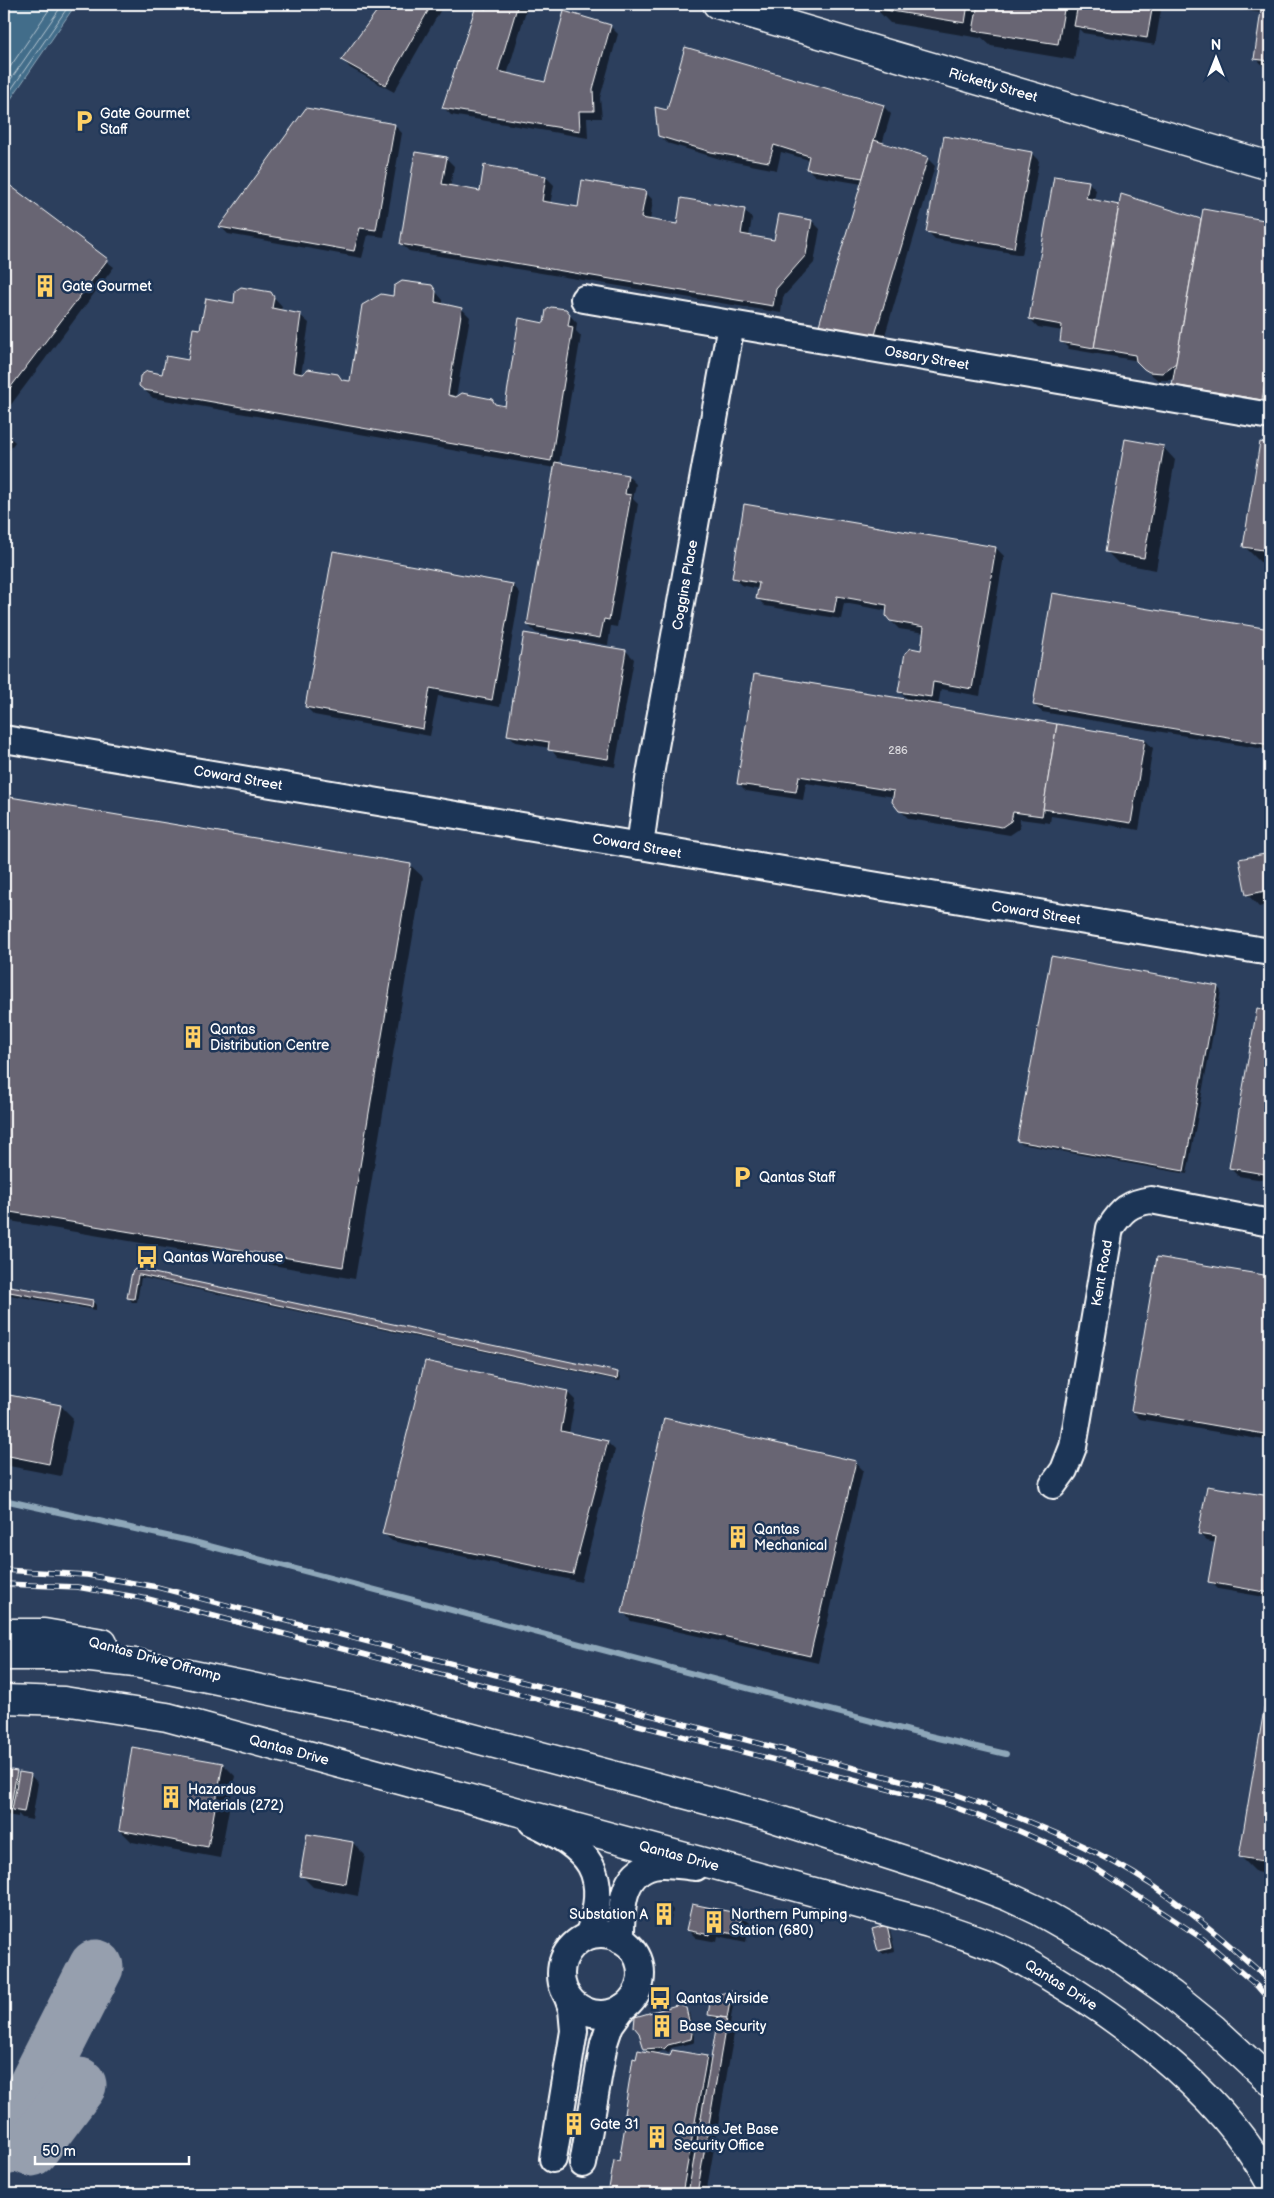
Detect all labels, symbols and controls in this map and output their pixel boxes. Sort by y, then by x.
north arrow [1192,32,1242,82]
text: N [1211,37,1221,54]
street label: Ricketty Street [947,64,1040,106]
place label: Gate Gourmet Staff [100,105,190,138]
parking icon: Gate Gourmet Staff [71,108,97,134]
building icon: Gate Gourmet [32,273,58,299]
place label: Gate Gourmet [62,278,152,295]
street label: Ossary Street [883,342,971,374]
street label: Coggins Place [669,538,701,632]
house number: 286 [888,744,908,757]
street label: Coward Street [192,762,284,794]
street label: Coward Street [591,830,683,862]
street label: Coward Street [990,898,1082,929]
place label: Qantas Distribution Centre [210,1021,329,1054]
building icon: Qantas Distribution Centre [180,1024,206,1050]
parking icon: Qantas Staff [729,1164,755,1190]
place label: Qantas Staff [759,1169,836,1186]
street label: Kent Road [1088,1239,1116,1307]
bus stop icon: Qantas Warehouse [134,1244,160,1270]
place label: Qantas Warehouse [163,1249,283,1266]
place label: Qantas Mechanical [754,1521,827,1554]
building icon: Qantas Mechanical [725,1524,751,1550]
street label: Qantas Drive Offramp [87,1633,223,1685]
street label: Qantas Drive [247,1731,331,1769]
place label: Hazardous Materials (272) [188,1781,284,1814]
building icon: Hazardous Materials (272) [158,1784,184,1810]
street label: Qantas Drive [637,1837,721,1875]
building icon: Substation A [651,1901,677,1927]
place label: Substation A [569,1906,648,1923]
place label: Northern Pumping Station (680) [731,1906,847,1939]
building icon: Northern Pumping Station (680) [701,1909,727,1935]
street label: Qantas Drive [1022,1956,1100,2014]
bus stop icon: Qantas Airside [647,1985,673,2011]
place label: Qantas Airside [676,1990,769,2007]
building icon: Base Security [649,2013,675,2039]
place label: Base Security [679,2018,767,2035]
building icon: Gate 31 [561,2111,587,2137]
place label: Gate 31 [590,2116,638,2133]
place label: Qantas Jet Base Security Office [674,2121,779,2154]
building icon: Qantas Jet Base Security Office [644,2124,670,2150]
scale bar [35,2133,189,2165]
text: 50 m [42,2142,76,2161]

